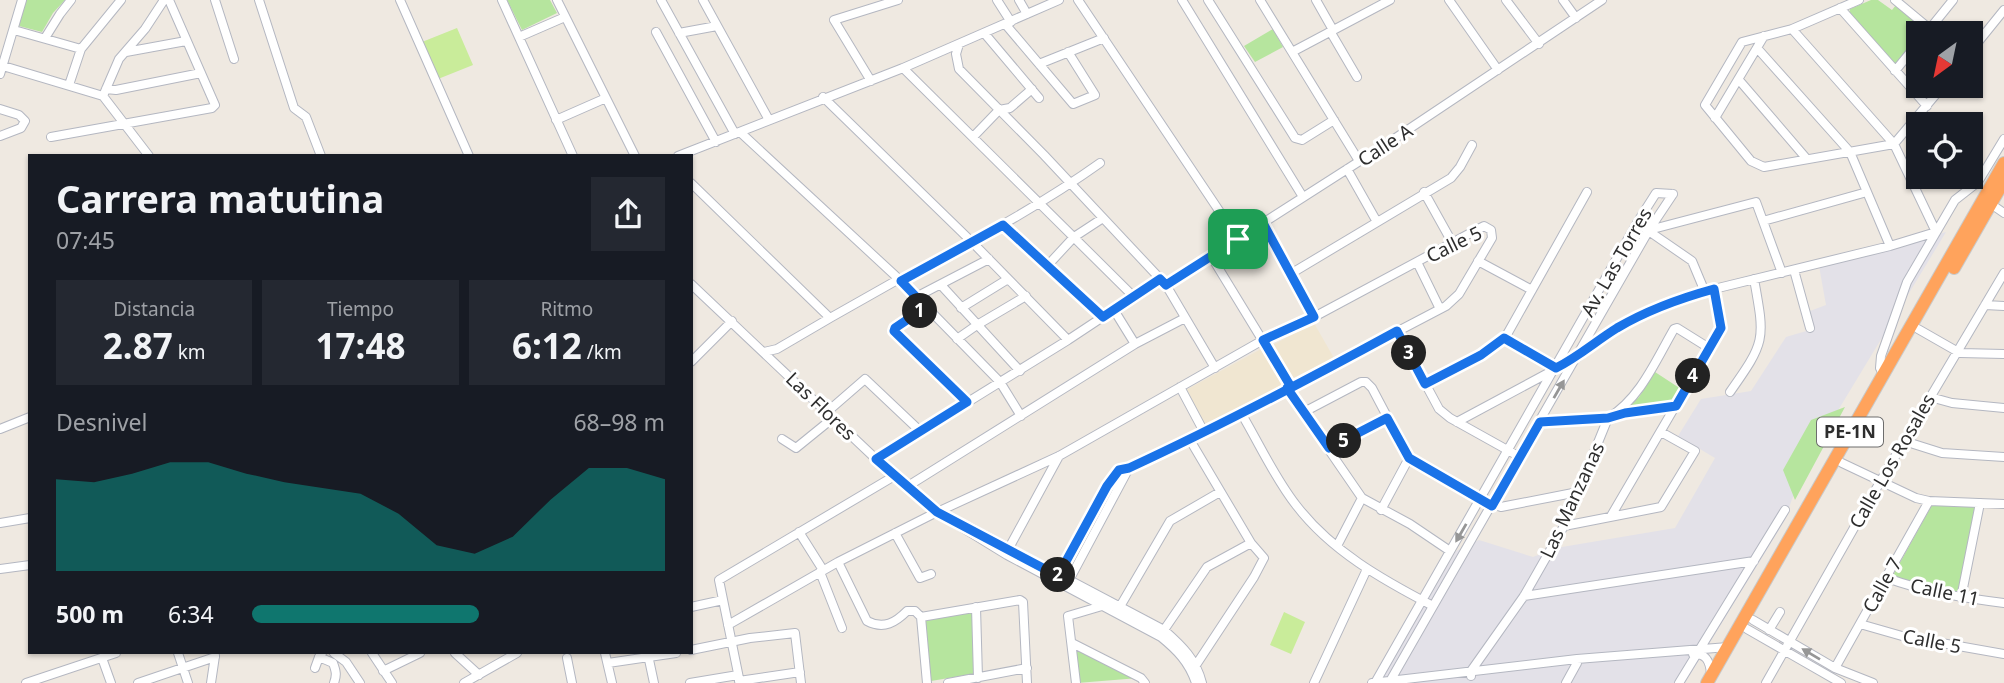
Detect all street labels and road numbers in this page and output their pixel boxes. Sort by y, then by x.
street label: Calle A [1353,117,1418,172]
street label: Av. Las Torres [1574,203,1658,321]
street label: Calle 5 [1422,219,1486,269]
street label: Las Flores [780,366,862,446]
street label: Calle Los Rosales [1843,389,1941,533]
road number: PE-1N [1817,418,1883,446]
street label: Las Manzanas [1534,438,1610,562]
street label: Calle 7 [1856,553,1908,617]
street label: Calle 11 [1908,572,1982,612]
street label: Calle 5 [1901,623,1963,659]

